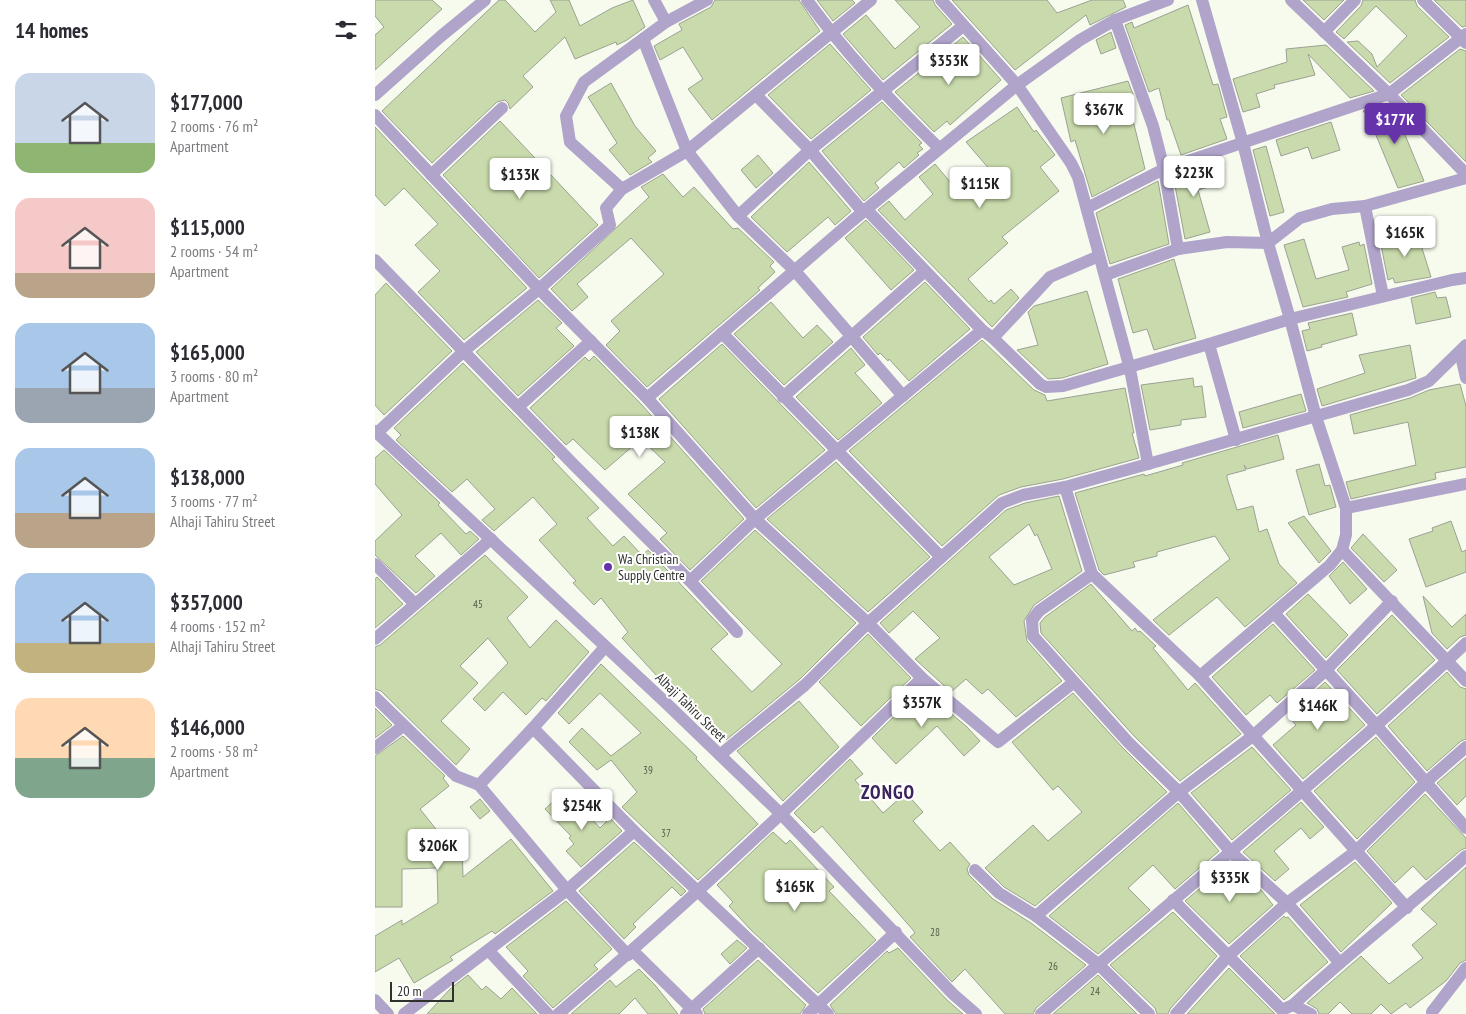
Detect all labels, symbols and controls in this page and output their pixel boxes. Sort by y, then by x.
icon: filters [332,16,360,44]
text: 14 homes [15,17,88,44]
pin: $353K [914,44,984,86]
text: $353K [930,50,968,70]
text: $177,000 [170,89,243,116]
pin: $367K [1069,92,1139,135]
icon: home [55,93,115,153]
text: $367K [1085,99,1123,119]
pin: $177K [1360,102,1430,145]
text: $177K [1376,109,1414,129]
text: 2 rooms · 76 m² [170,116,258,136]
text: Apartment [170,136,229,156]
pin: $223K [1159,156,1229,198]
pin: $133K [485,158,555,200]
text: $223K [1175,162,1213,182]
text: $133K [501,164,539,184]
pin: $115K [945,166,1015,209]
text: $115K [961,173,999,193]
text: $115,000 [170,214,245,241]
pin: $165K [1370,216,1440,258]
icon: home [55,218,115,278]
text: $165K [1386,222,1424,242]
text: 2 rooms · 54 m² [170,241,258,261]
text: Apartment [170,261,229,281]
text: $165,000 [170,339,245,366]
icon: home [55,343,115,403]
text: 3 rooms · 80 m² [170,366,258,386]
text: Apartment [170,386,229,406]
pin: $138K [605,416,675,458]
text: $138K [621,422,659,442]
text: $138,000 [170,464,245,491]
icon: home [55,468,115,528]
text: 3 rooms · 77 m² [170,491,258,511]
text: Alhaji Tahiru Street [170,511,275,531]
place label: Wa Christian Supply Centre [618,550,685,584]
marker: Wa Christian Supply Centre [602,561,614,573]
text: $357,000 [170,589,243,616]
icon: home [55,593,115,653]
house number: 45 [473,597,483,611]
text: 4 rooms · 152 m² [170,616,266,636]
text: Alhaji Tahiru Street [170,636,275,656]
street label: Alhaji Tahiru Street [652,669,730,746]
pin: $357K [887,686,957,728]
pin: $146K [1283,688,1353,731]
text: $357K [903,692,941,712]
text: $146K [1299,695,1337,715]
text: $146,000 [170,714,245,741]
icon: home [55,718,115,778]
text: 2 rooms · 58 m² [170,741,258,761]
text: Apartment [170,761,229,781]
house number: 39 [643,763,653,777]
district label: ZONGO [861,780,915,804]
pin: $254K [547,788,617,831]
text: $254K [563,795,601,815]
house number: 37 [661,826,671,840]
pin: $206K [403,828,473,871]
text: $206K [419,835,457,855]
pin: $335K [1195,860,1265,903]
text: $335K [1211,867,1249,887]
pin: $165K [760,870,830,912]
text: $165K [776,876,814,896]
house number: 28 [930,925,940,939]
house number: 26 [1048,959,1058,973]
scale bar [390,979,454,1002]
text: 20 m [397,982,422,1000]
house number: 24 [1090,984,1100,998]

